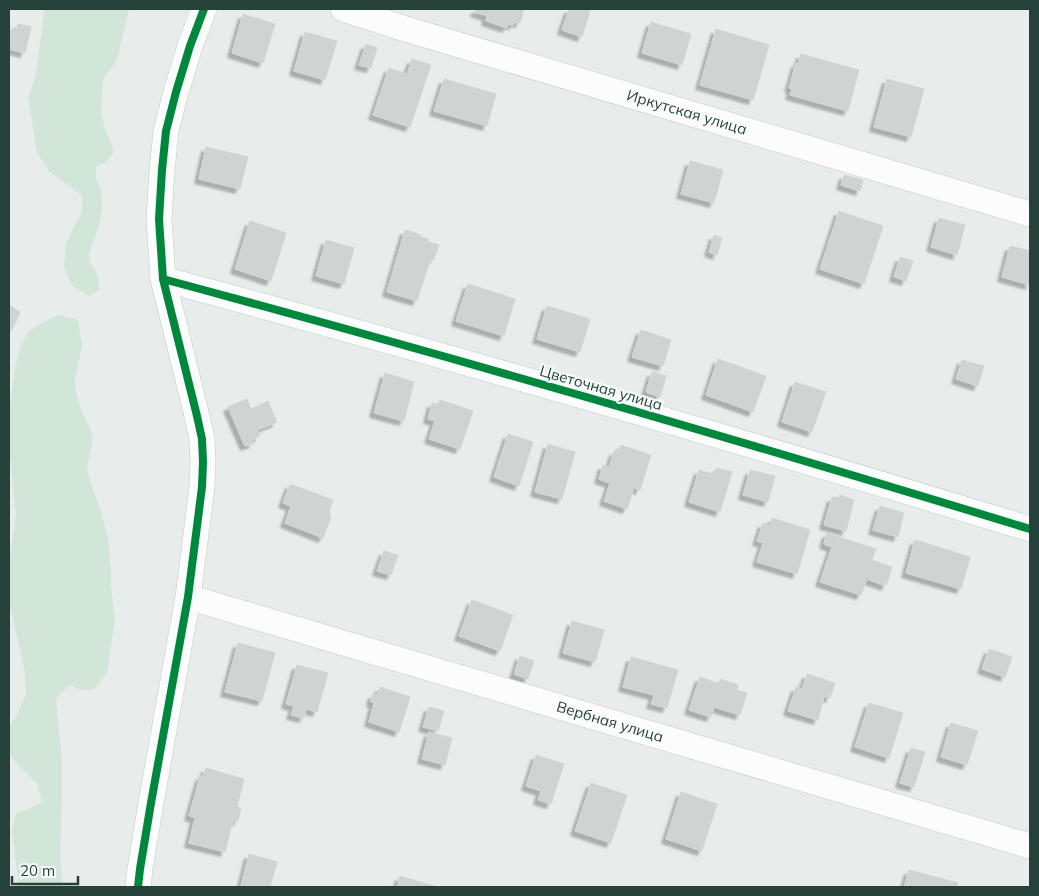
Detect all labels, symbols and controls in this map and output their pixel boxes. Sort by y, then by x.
street label: Иркутская улица [625,85,749,139]
street label: Цветочная улица [538,361,665,414]
street label: Вербная улица [554,697,666,746]
scale bar [12,854,79,886]
text: 20 m [20,861,55,880]

